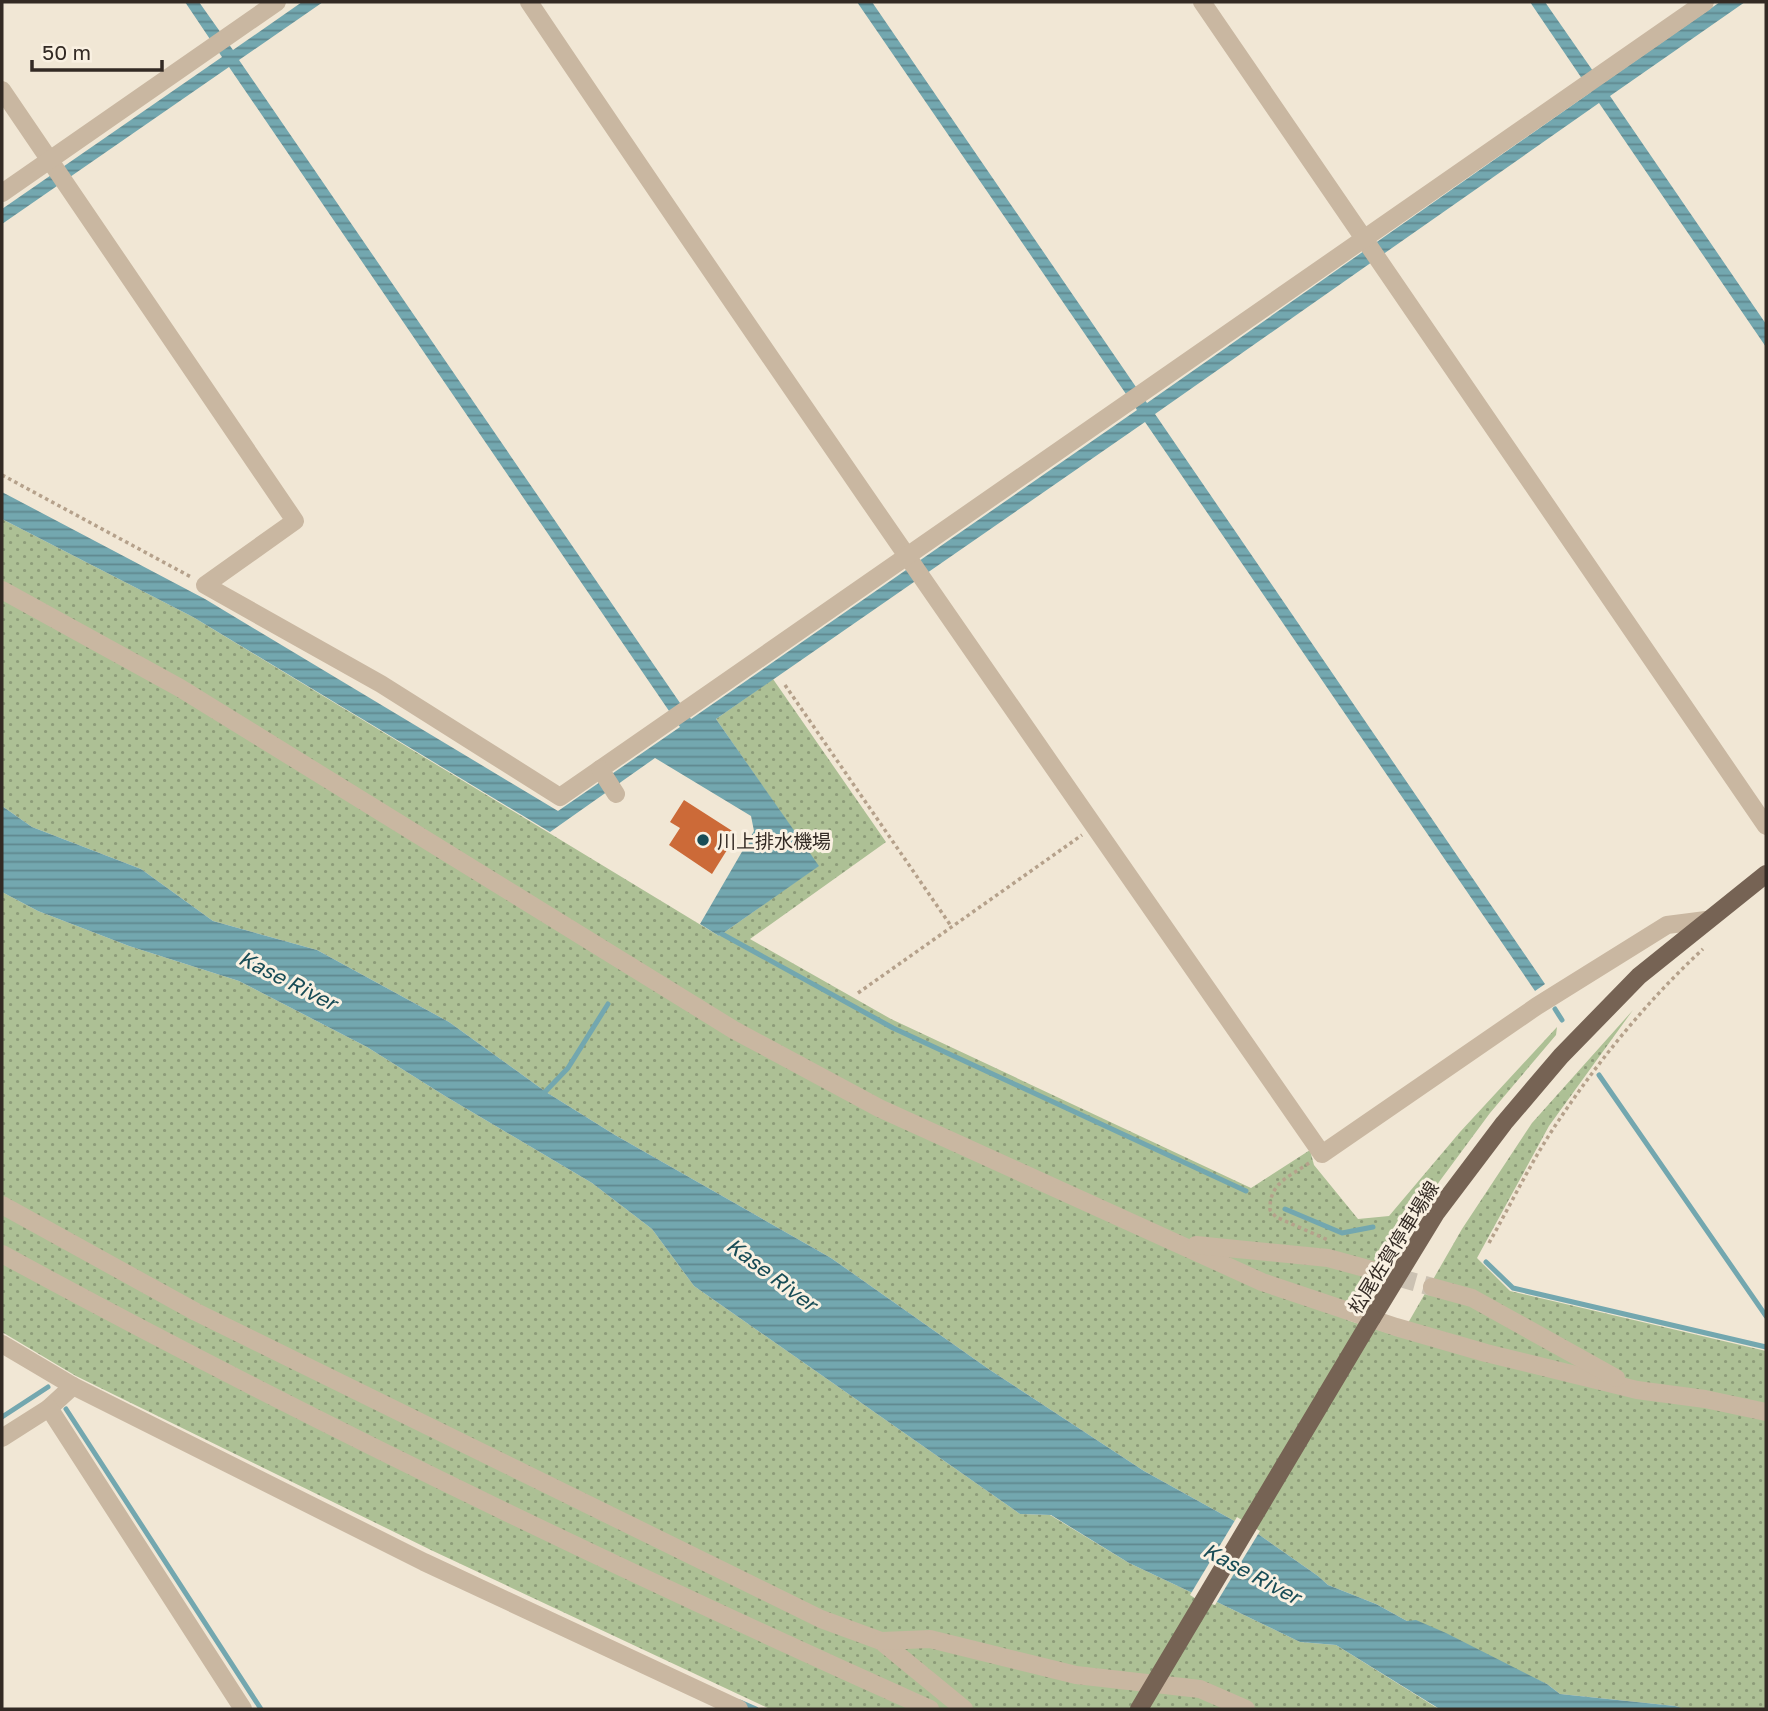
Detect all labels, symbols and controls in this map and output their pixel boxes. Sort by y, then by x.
scale bar [32,28,161,72]
text: 50 m [42,39,91,65]
place label: 川上排水機場 [717,829,831,852]
marker: 川上排水機場 [695,832,711,848]
water label: Kase River [235,944,344,1017]
street label: 松尾佐賀停車場線 [1343,1176,1443,1318]
water label: Kase River [722,1232,825,1318]
water label: Kase River [1199,1537,1308,1611]

